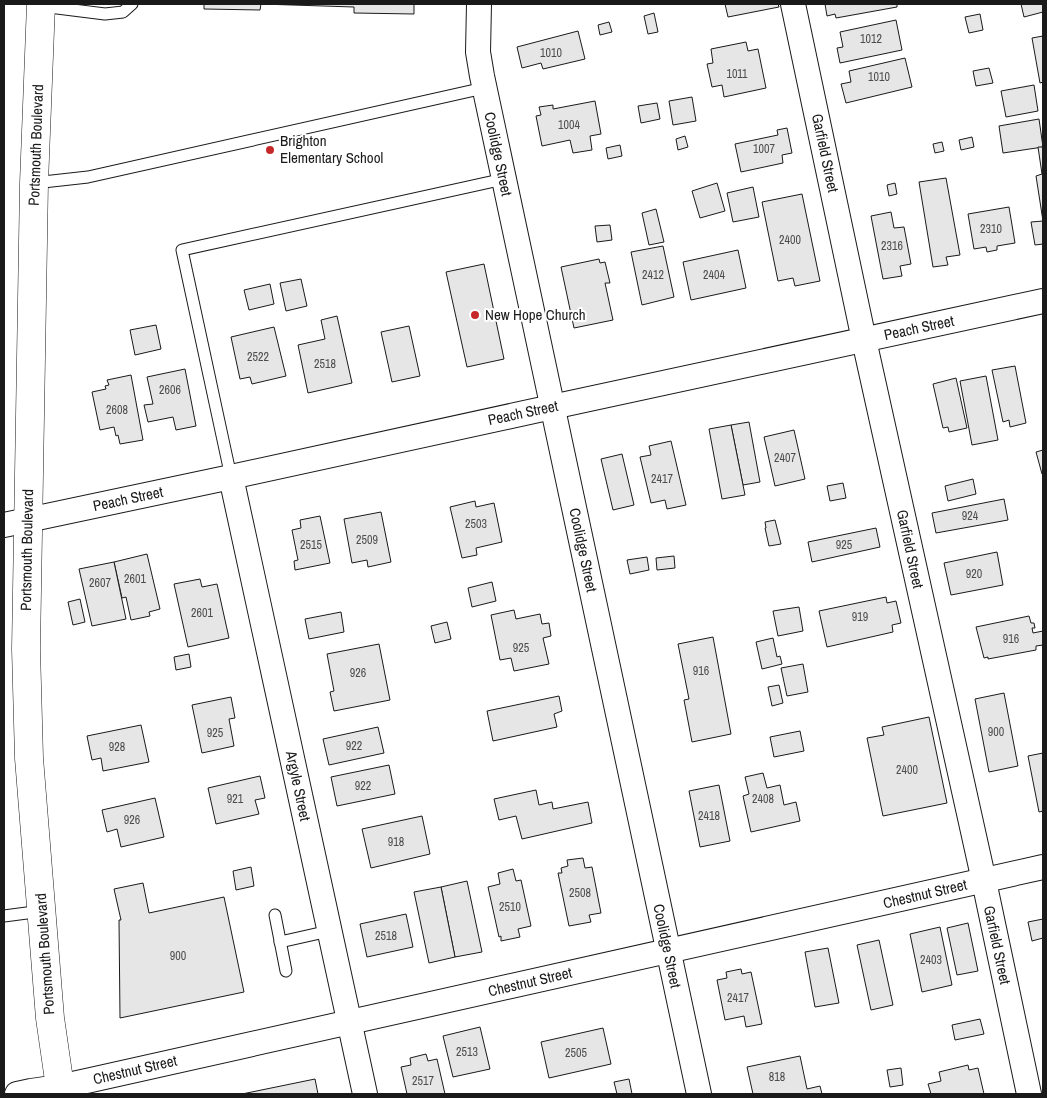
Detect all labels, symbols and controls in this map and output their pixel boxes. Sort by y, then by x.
house number: 1012 [860,31,882,47]
house number: 1010 [540,45,562,61]
house number: 1011 [726,66,748,82]
house number: 1010 [868,69,890,85]
street label: Portsmouth Boulevard [23,84,48,206]
street label: Coolidge Street [479,110,518,198]
street label: Garfield Street [807,112,844,195]
house number: 1004 [558,117,580,133]
place label: Brighton Elementary School [280,130,383,168]
house number: 1007 [753,141,775,157]
marker: Brighton Elementary School [264,144,276,156]
house number: 2310 [980,221,1002,237]
house number: 2400 [779,232,801,248]
house number: 2316 [881,238,903,254]
house number: 2412 [642,267,664,283]
house number: 2404 [703,267,725,283]
place label: New Hope Church [485,304,586,325]
marker: New Hope Church [469,309,481,321]
street label: Peach Street [882,310,956,345]
house number: 2522 [247,349,269,365]
house number: 2518 [314,356,336,372]
house number: 2606 [159,382,181,398]
street label: Peach Street [486,395,560,430]
house number: 2608 [106,402,128,418]
house number: 2407 [774,450,796,466]
house number: 2417 [651,471,673,487]
street label: Peach Street [91,481,165,516]
street label: Portsmouth Boulevard [15,489,38,611]
street label: Coolidge Street [564,506,603,594]
street label: Garfield Street [892,508,929,591]
house number: 924 [962,508,979,524]
house number: 2503 [465,516,487,532]
house number: 2509 [356,532,378,548]
house number: 2515 [300,537,322,553]
house number: 925 [836,537,853,553]
house number: 920 [966,566,982,582]
house number: 2601 [124,571,146,587]
house number: 2607 [89,575,111,591]
house number: 2601 [191,605,213,621]
house number: 919 [852,609,868,625]
house number: 916 [1003,631,1019,647]
house number: 925 [513,640,530,656]
house number: 916 [693,663,709,679]
house number: 926 [350,665,366,681]
house number: 900 [988,724,1004,740]
house number: 925 [207,725,224,741]
house number: 922 [346,738,362,754]
house number: 928 [109,739,125,755]
street label: Argyle Street [281,748,316,823]
house number: 2400 [896,762,918,778]
house number: 922 [355,778,371,794]
house number: 921 [227,791,244,807]
house number: 2408 [752,791,774,807]
house number: 2418 [698,808,720,824]
house number: 926 [124,812,140,828]
house number: 918 [388,834,404,850]
street label: Chestnut Street [881,874,969,913]
house number: 2508 [569,885,591,901]
street label: Portsmouth Boulevard [30,893,59,1015]
house number: 2510 [499,899,521,915]
street label: Coolidge Street [648,902,687,990]
street label: Garfield Street [979,904,1016,987]
house number: 2518 [375,928,397,944]
house number: 900 [170,948,186,964]
house number: 2403 [920,952,942,968]
street label: Chestnut Street [486,962,574,1001]
house number: 2417 [727,990,749,1006]
house number: 2513 [456,1044,478,1060]
house number: 2505 [565,1045,587,1061]
street label: Chestnut Street [91,1050,179,1089]
house number: 818 [769,1069,785,1085]
house number: 2517 [412,1073,434,1089]

